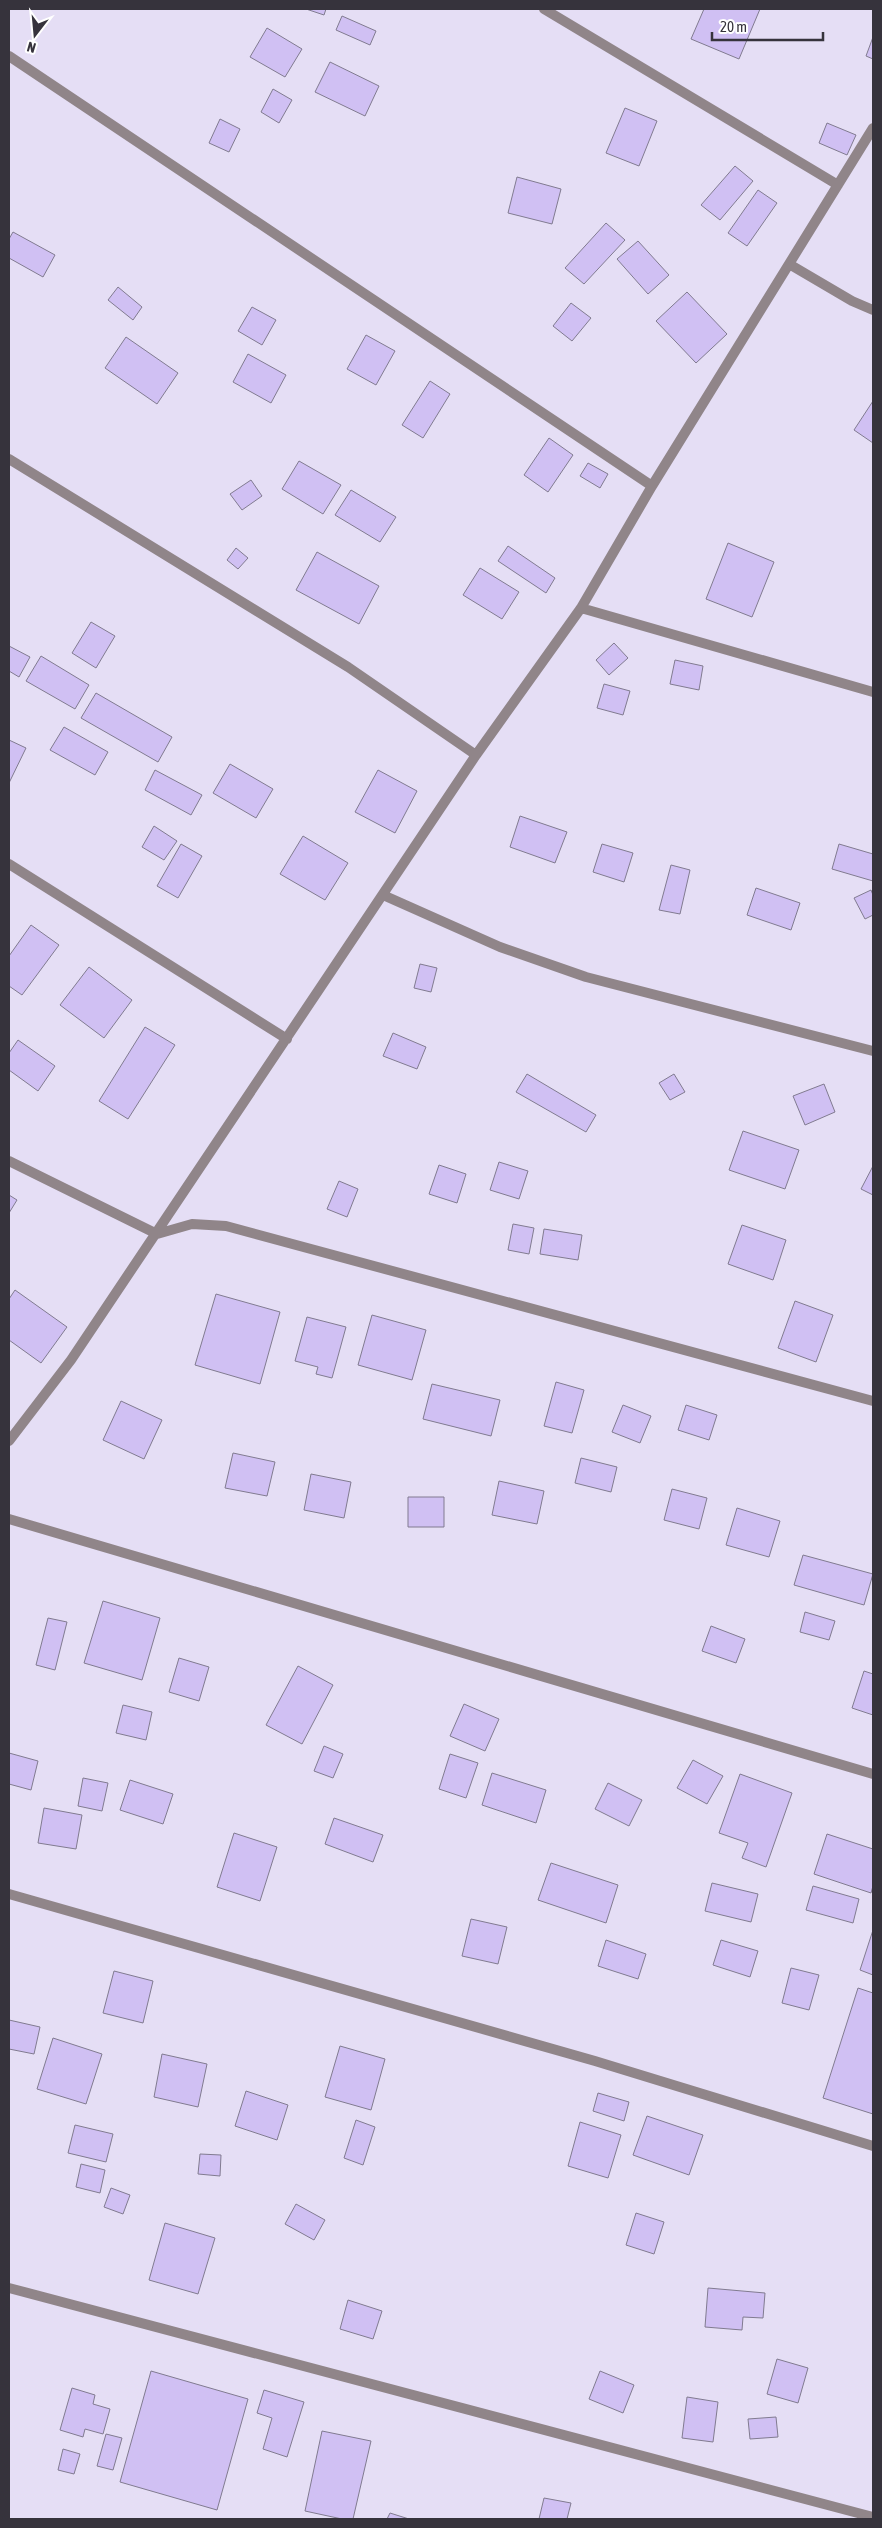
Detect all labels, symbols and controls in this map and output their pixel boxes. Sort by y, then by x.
north arrow [10,10,60,60]
scale bar [712,10,823,42]
text: 20 m [720,18,747,35]
text: N [25,39,38,56]

